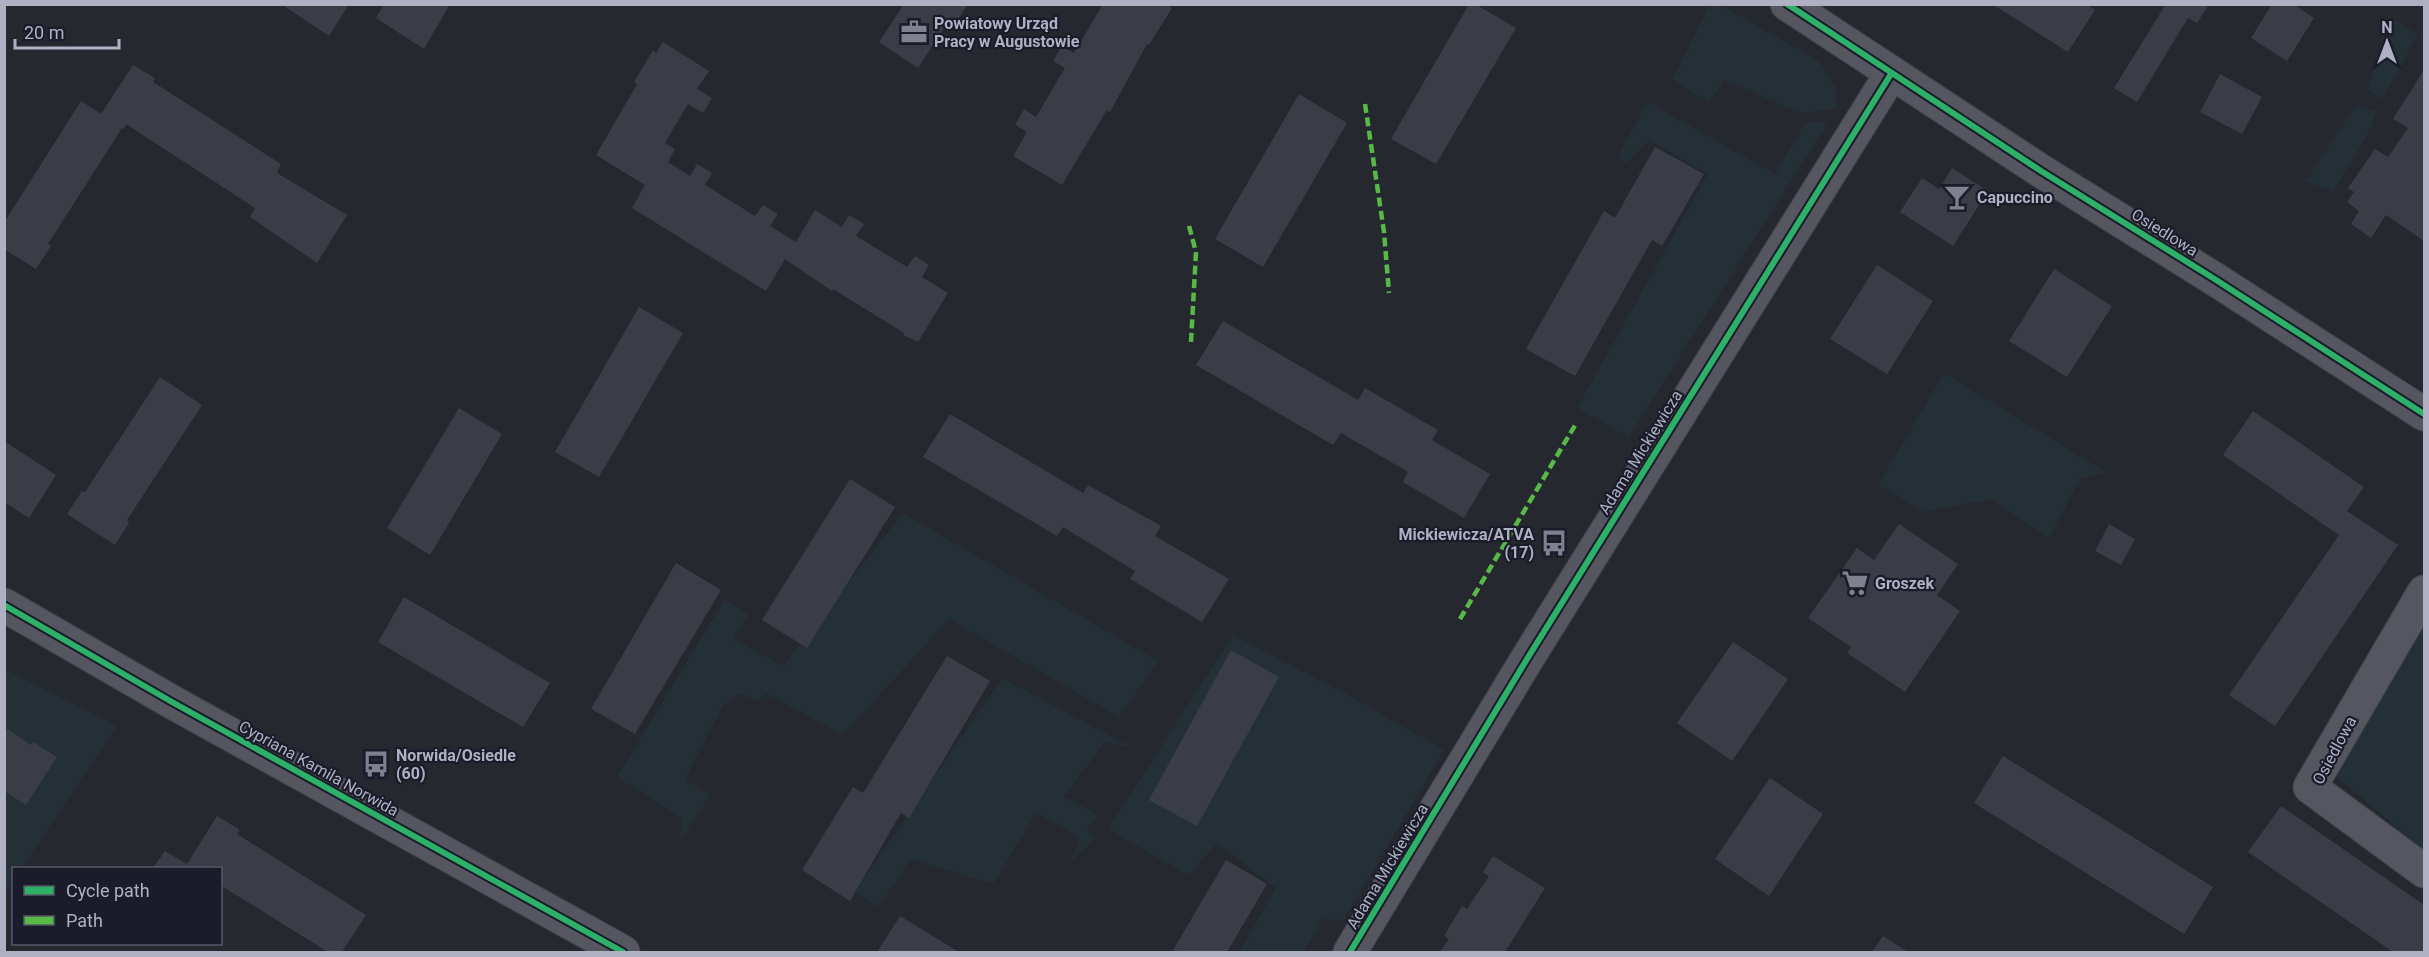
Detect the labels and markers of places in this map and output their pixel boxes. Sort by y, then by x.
place label: Powiatowy Urząd Pracy w Augustowie [934,14,1080,51]
office icon: Powiatowy Urząd Pracy w Augustowie [899,17,929,47]
bar icon: Capuccino [1942,182,1972,212]
place label: Capuccino [1977,188,2053,207]
place label: Mickiewicza/ATVA (17) [1399,525,1534,562]
bus stop icon: Mickiewicza/ATVA (17) [1539,528,1569,558]
supermarket icon: Groszek [1840,568,1870,598]
place label: Groszek [1875,574,1934,593]
place label: Norwida/Osiedle (60) [396,746,516,783]
bus stop icon: Norwida/Osiedle (60) [361,749,391,779]

